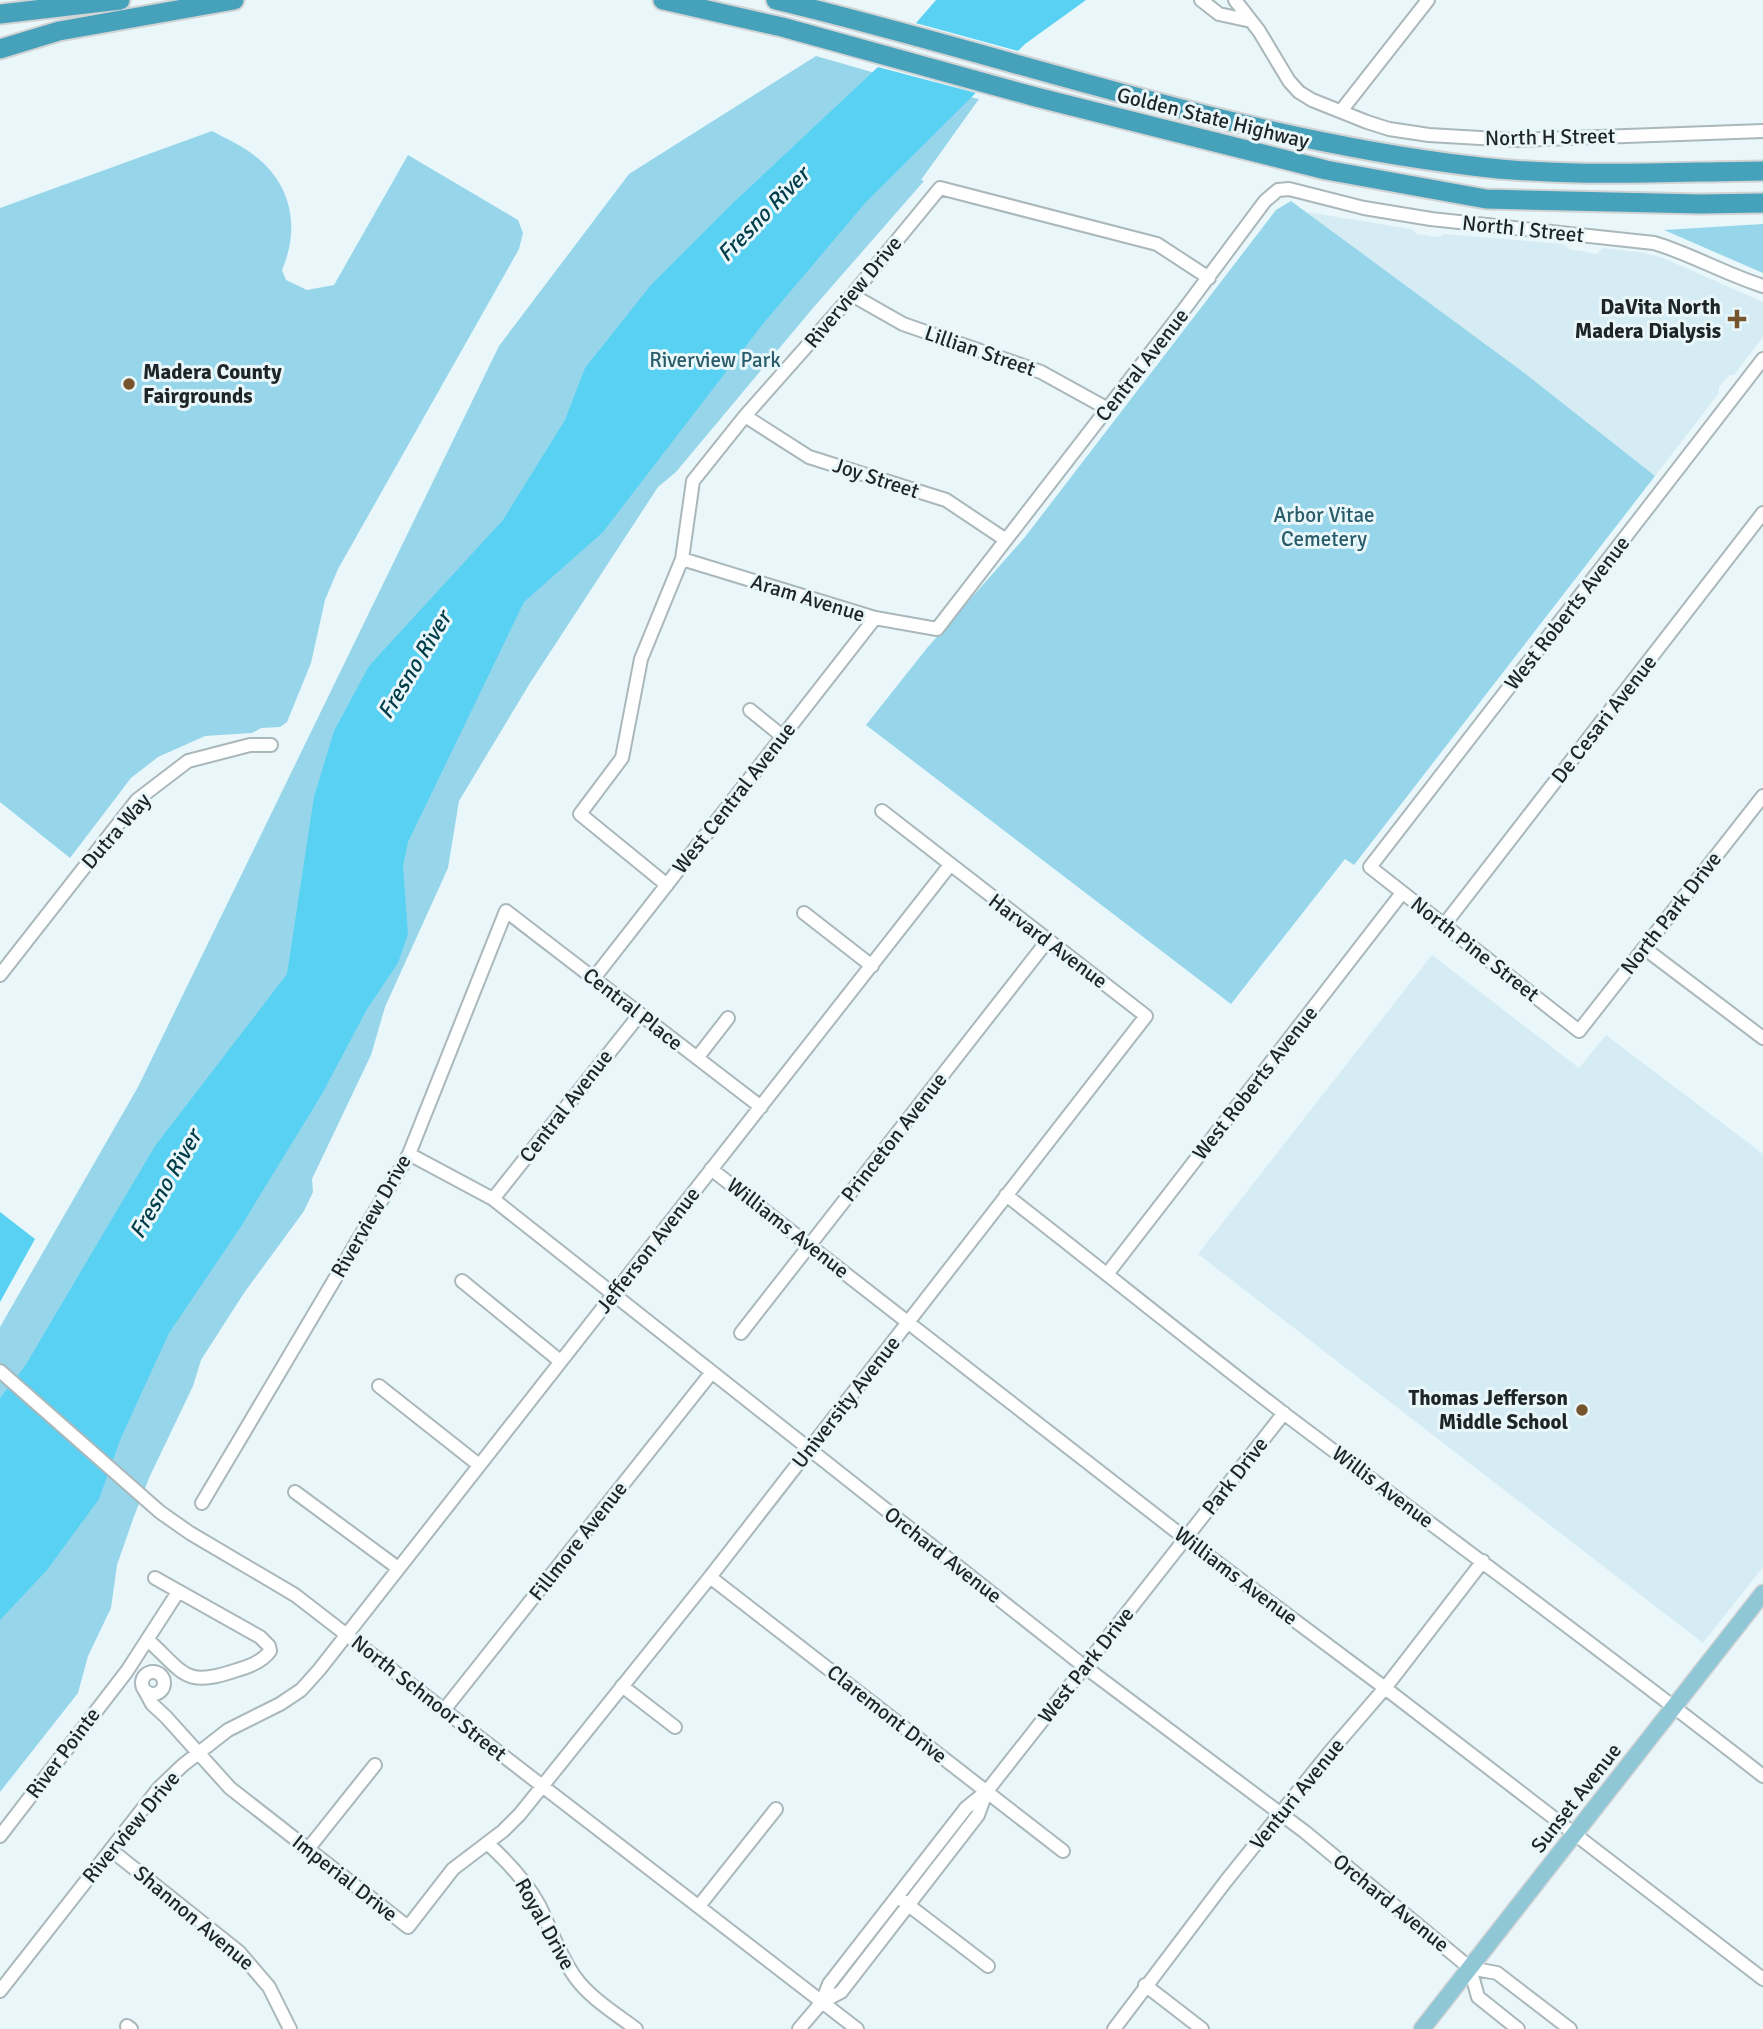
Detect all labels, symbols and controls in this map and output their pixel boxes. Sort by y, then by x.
street label: Golden State Highway [1114,82,1312,155]
street label: North H Street [1485,123,1615,151]
water label: Fresno River [711,158,818,268]
street label: North I Street [1461,210,1585,248]
street label: Riverview Drive [799,231,907,353]
place label: DaVita North Madera Dialysis [1575,294,1721,344]
street label: Central Avenue [1090,303,1194,427]
marker: DaVita North Madera Dialysis [1727,309,1747,329]
street label: Lillian Street [921,320,1039,382]
park label: Riverview Park [649,347,781,373]
place label: Madera County Fairgrounds [143,359,282,409]
marker: Madera County Fairgrounds [121,376,137,392]
street label: Joy Street [830,452,922,504]
park label: Arbor Vitae Cemetery [1274,502,1375,552]
street label: West Roberts Avenue [1499,531,1635,695]
street label: Aram Avenue [748,568,868,628]
water label: Fresno River [371,603,460,724]
street label: De Cesari Avenue [1546,650,1662,788]
street label: West Central Avenue [667,717,801,879]
street label: Dutra Way [76,787,156,874]
street label: North Park Drive [1615,846,1727,980]
street label: Harvard Avenue [983,888,1113,994]
street label: North Pine Street [1406,891,1544,1007]
street label: Central Place [578,962,688,1056]
street label: West Roberts Avenue [1187,1001,1323,1165]
street label: Central Avenue [514,1044,618,1168]
street label: Princeton Avenue [835,1067,953,1207]
water label: Fresno River [123,1122,210,1244]
street label: Riverview Drive [325,1150,417,1282]
street label: Williams Avenue [722,1172,854,1284]
street label: Jefferson Avenue [591,1182,705,1318]
street label: University Avenue [786,1331,906,1473]
place label: Thomas Jefferson Middle School [1409,1385,1568,1435]
marker: Thomas Jefferson Middle School [1574,1402,1590,1418]
street label: Park Drive [1196,1432,1274,1520]
street label: Willis Avenue [1327,1440,1439,1534]
street label: Fillmore Avenue [523,1476,633,1606]
street label: Orchard Avenue [879,1501,1007,1609]
street label: Williams Avenue [1169,1521,1303,1631]
street label: West Park Drive [1032,1602,1140,1728]
street label: North Schnoor Street [346,1629,512,1767]
street label: Claremont Drive [822,1659,952,1769]
street label: River Pointe [20,1702,106,1804]
street label: Venturi Avenue [1244,1733,1350,1855]
street label: Sunset Avenue [1525,1738,1627,1858]
street label: Riverview Drive [77,1766,185,1888]
street label: Imperial Drive [287,1829,403,1927]
street label: Orchard Avenue [1328,1848,1454,1958]
street label: Shannon Avenue [128,1860,260,1976]
street label: Royal Drive [509,1874,581,1974]

